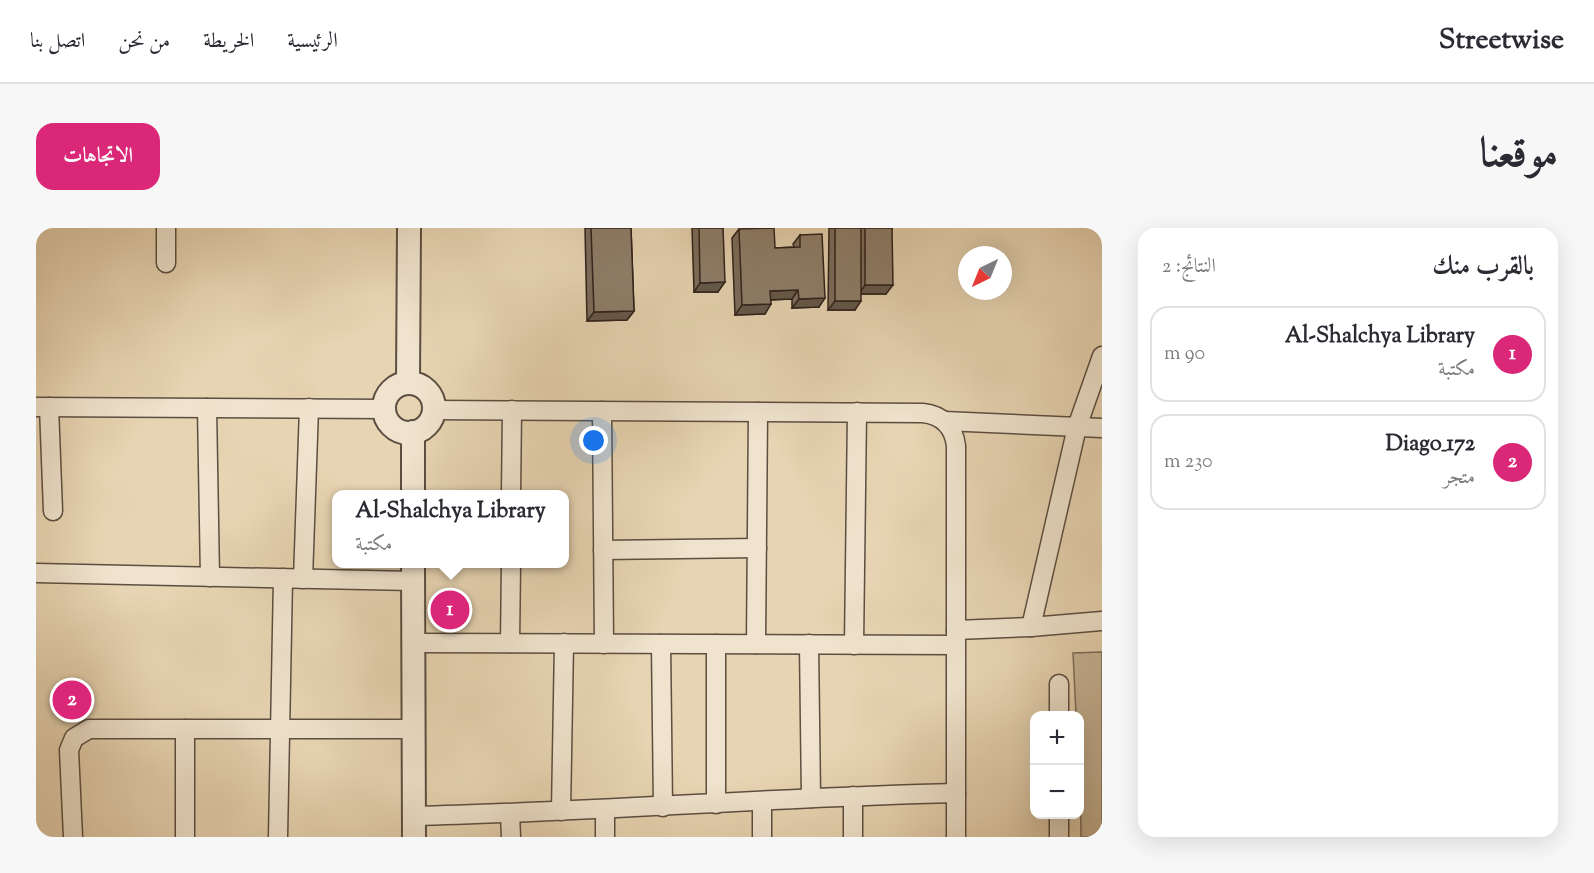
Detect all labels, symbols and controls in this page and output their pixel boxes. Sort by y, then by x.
text: Streetwise [1439,21,1564,61]
text: اتصل بنا [30,27,85,57]
text: من نحن [118,27,170,57]
text: الخريطة [203,27,254,57]
text: الرئيسية [287,27,338,57]
button: الاتجاهات [36,123,160,190]
text: موقعنا [1480,126,1558,186]
north arrow [958,246,1012,300]
text: بالقرب منك [1432,249,1534,286]
text: النتائج: 2 [1162,253,1216,282]
text: Al-Shalchya Library [1285,321,1475,353]
text: 90 m [1164,340,1205,369]
text: 1 [1509,340,1516,369]
text: مكتبة [1438,356,1475,385]
your location [579,426,608,455]
text: Diago_172 [1386,429,1475,461]
text: 230 m [1164,448,1213,477]
text: 2 [1508,448,1517,477]
text: متجر [1443,464,1475,493]
popup [332,490,569,568]
text: Al-Shalchya Library [355,496,546,528]
text: مكتبة [355,531,392,560]
pin: 1 [430,588,470,632]
pin: 2 [52,678,92,722]
map controls [1030,711,1084,819]
button: + [1030,711,1084,765]
button: − [1030,765,1084,819]

